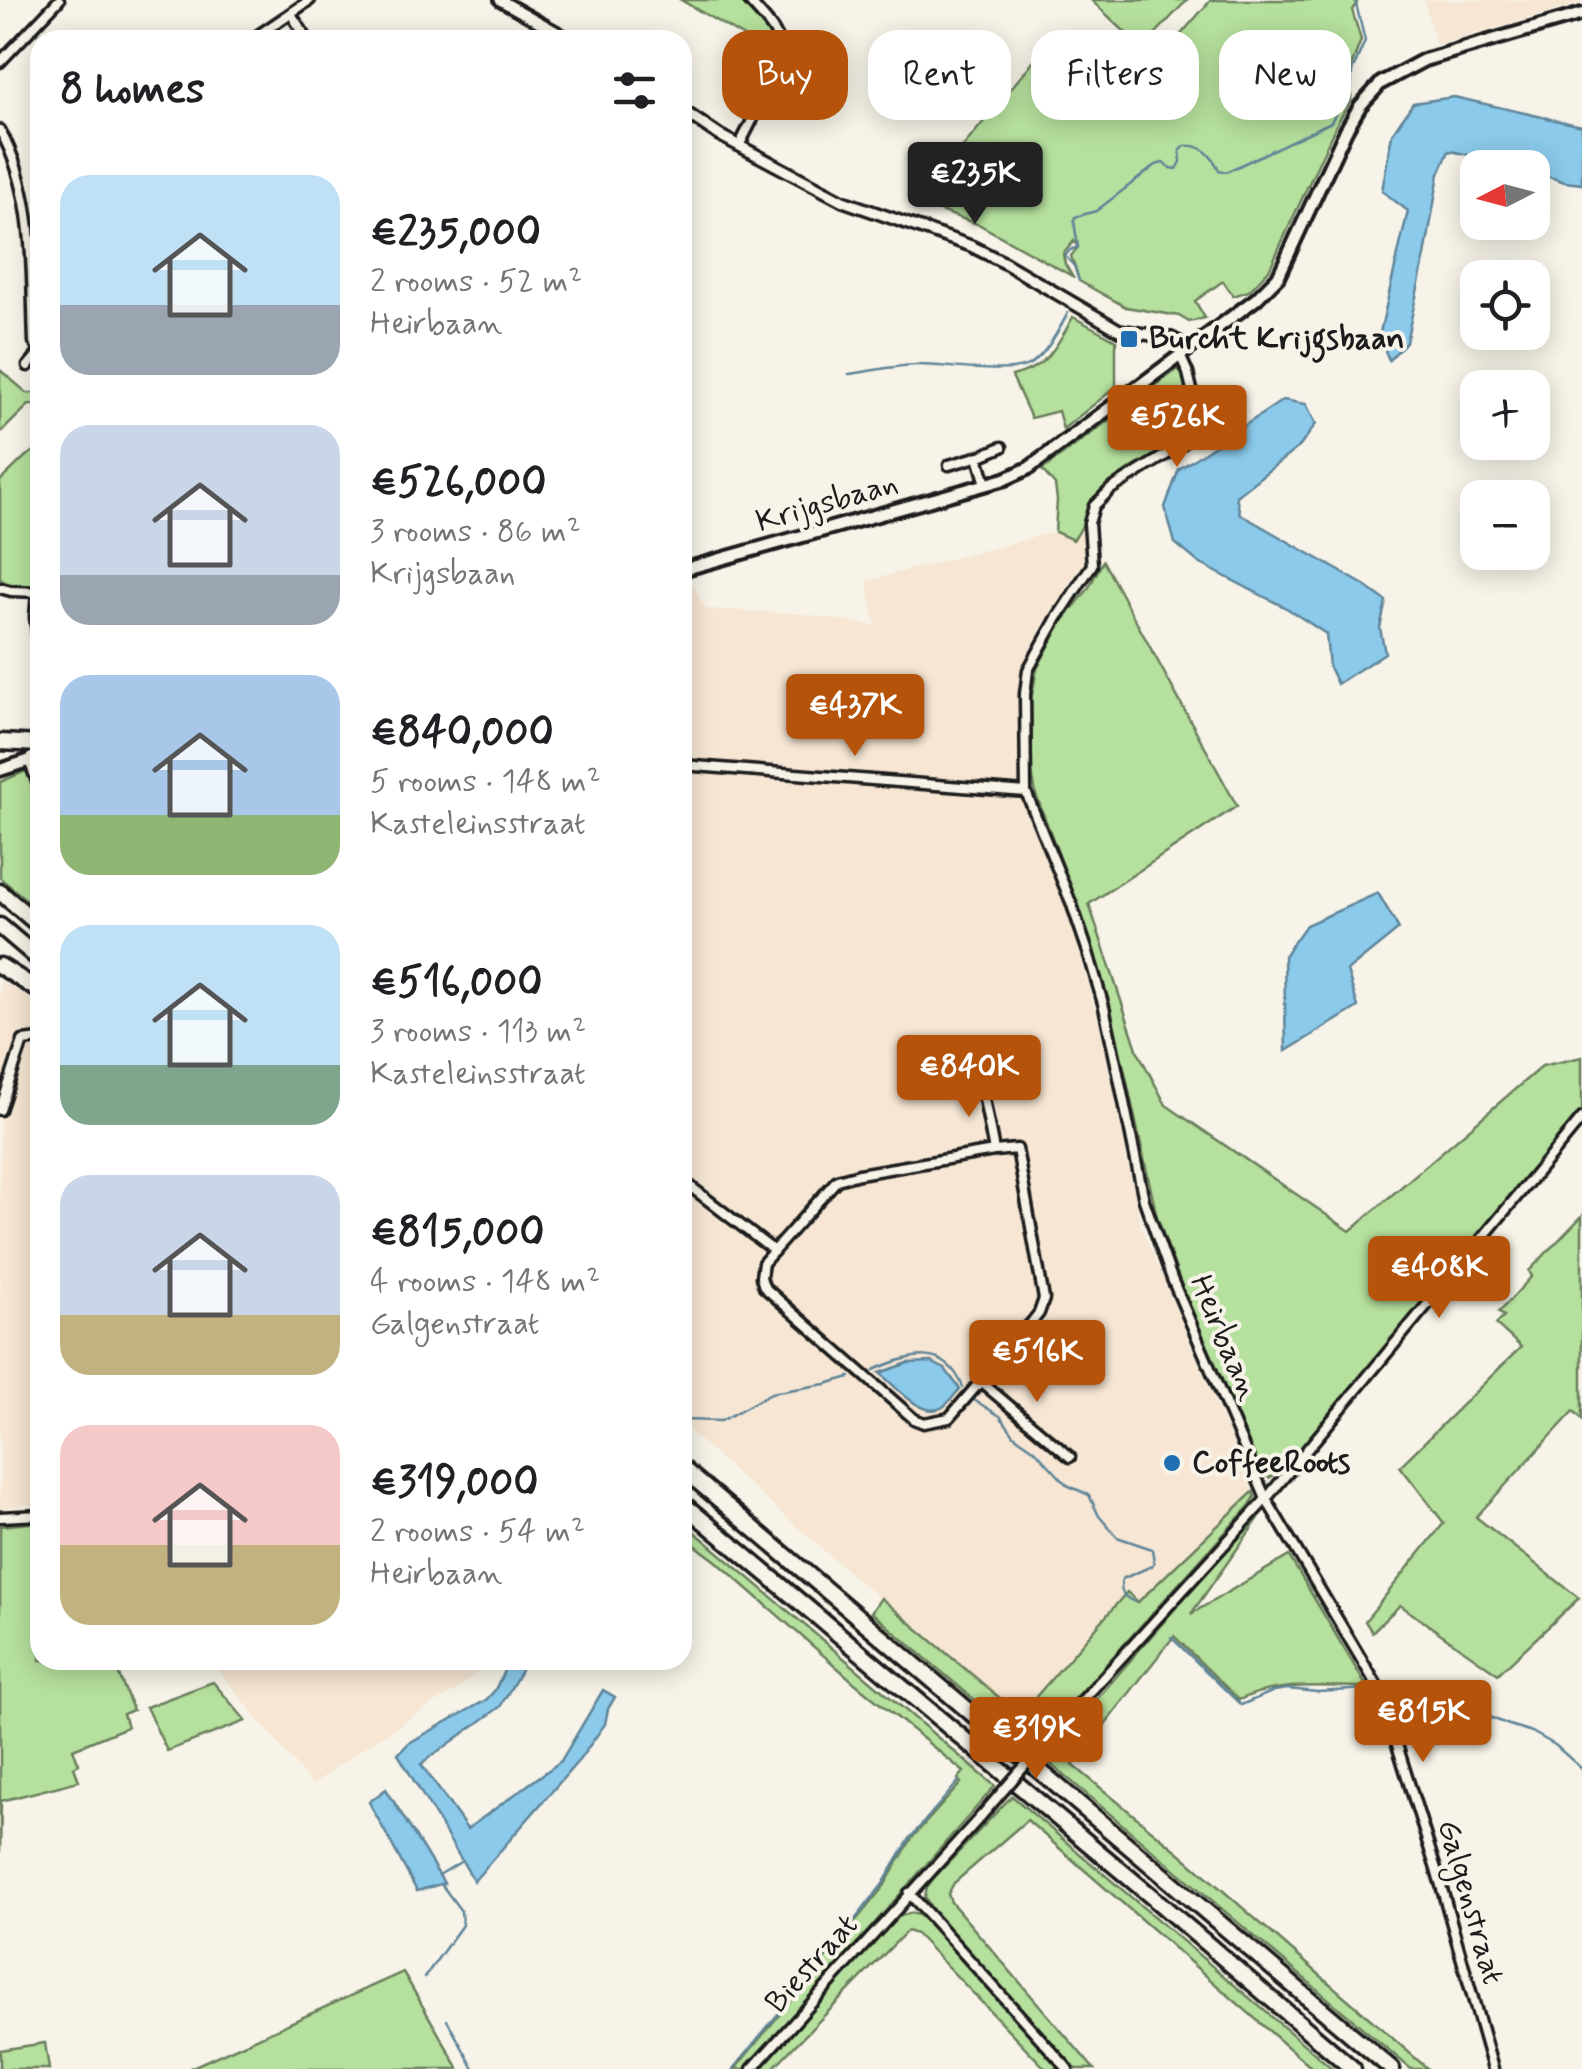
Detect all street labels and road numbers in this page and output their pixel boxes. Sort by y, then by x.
street label: Krijgsbaan [751,463,903,543]
street label: Heirbaan [1179,1269,1269,1407]
street label: Galgenstraat [1425,1815,1514,1990]
street label: Biestraat [756,1905,868,2023]

